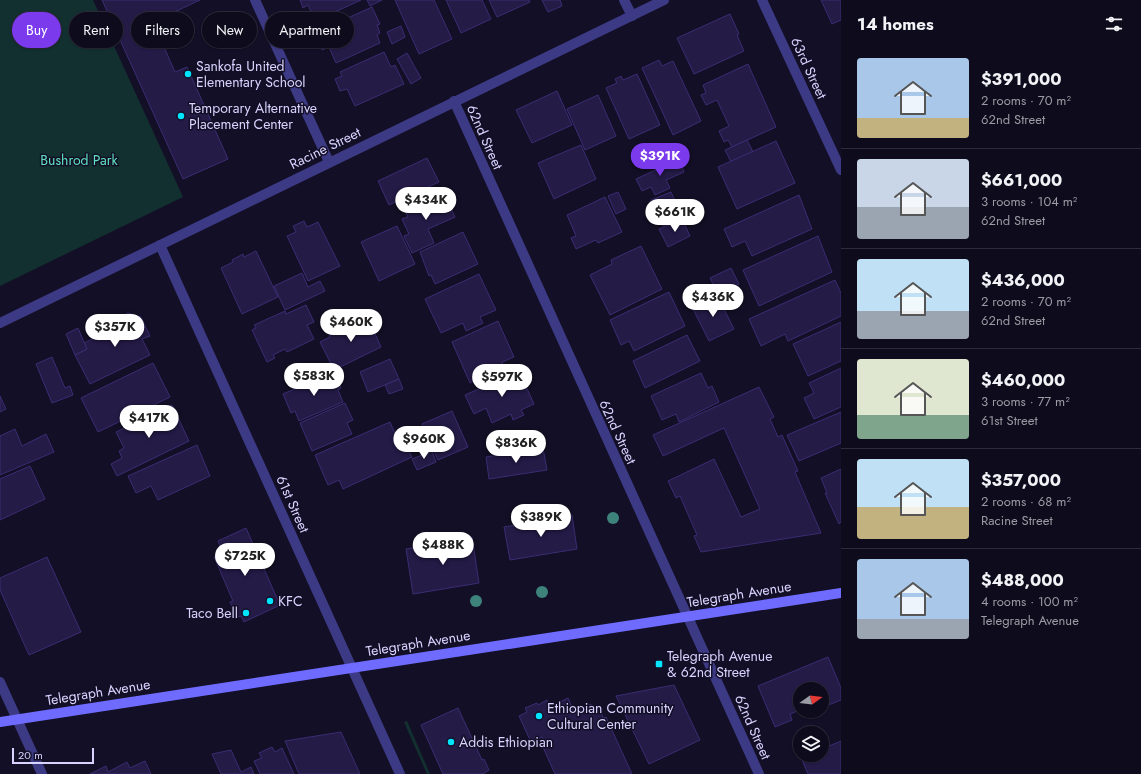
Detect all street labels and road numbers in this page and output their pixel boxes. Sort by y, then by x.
street label: 63rd Street [786,34,832,103]
street label: 62nd Street [462,101,508,173]
street label: Racine Street [286,122,365,174]
street label: 62nd Street [594,397,642,468]
street label: 61st Street [271,472,315,536]
street label: Telegraph Avenue [685,576,793,612]
street label: Telegraph Avenue [364,625,472,661]
street label: Telegraph Avenue [44,674,152,710]
street label: 62nd Street [730,691,776,763]

